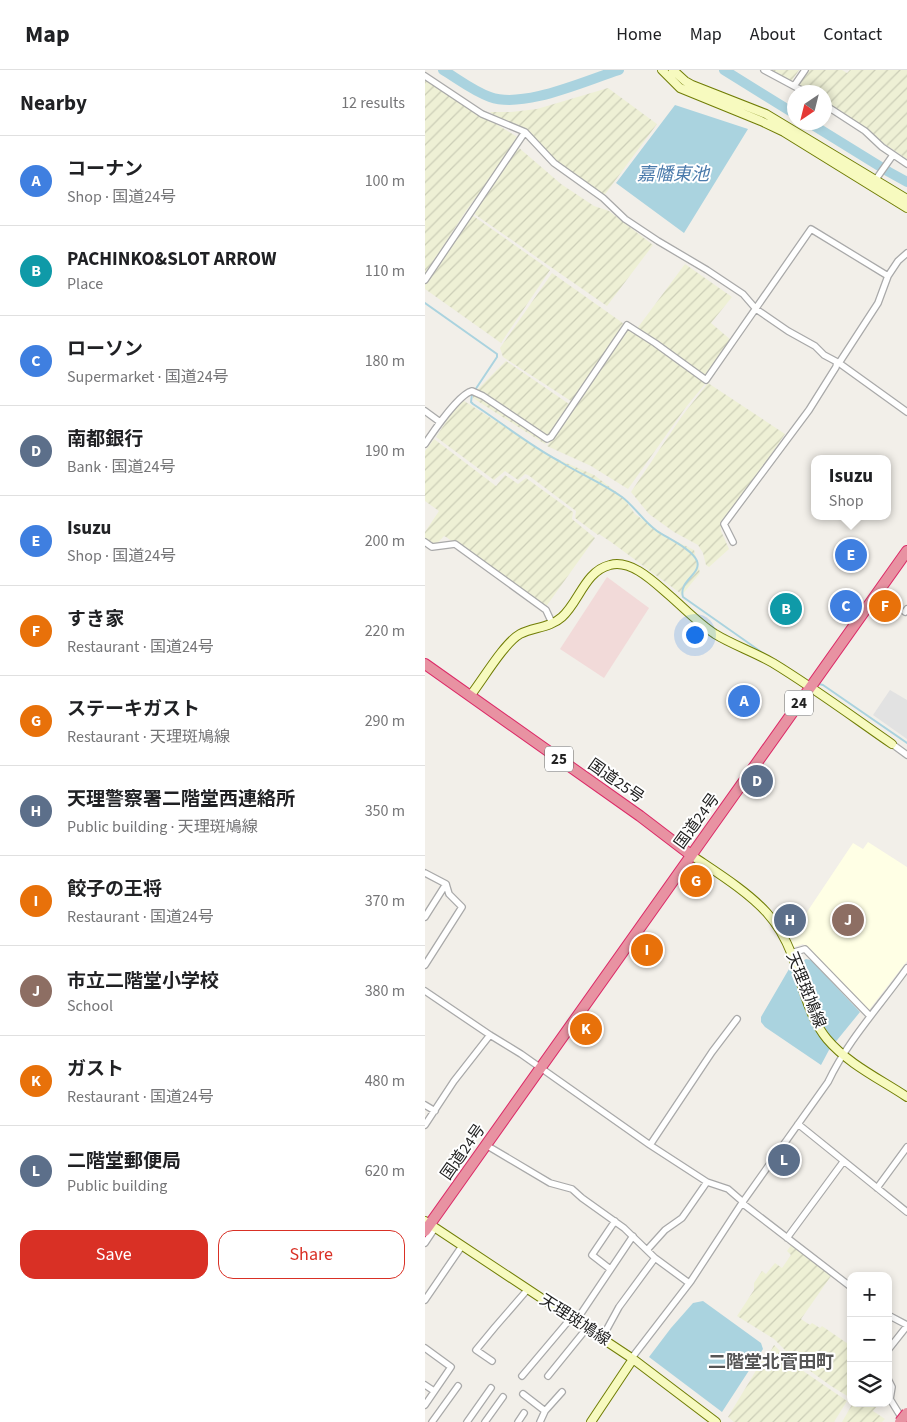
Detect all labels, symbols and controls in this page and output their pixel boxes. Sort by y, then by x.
text: Map [25,17,70,52]
text: Home [616,22,662,47]
text: Map [690,22,722,47]
text: About [750,22,795,47]
text: Contact [823,22,882,47]
north arrow [787,85,832,130]
text: Nearby [20,88,87,118]
text: 12 results [341,92,405,114]
text: コーナン [67,156,143,183]
water label: 嘉幡東池 [637,162,711,187]
text: A [31,170,41,192]
text: 100 m [365,170,405,192]
text: Shop · 国道24号 [67,186,176,208]
text: PACHINKO&SLOT ARROW [67,246,276,273]
text: B [31,260,41,282]
text: 110 m [365,260,405,282]
text: Place [67,273,103,295]
text: ローソン [67,336,143,363]
text: C [31,350,41,372]
text: 180 m [365,350,405,372]
text: Supermarket · 国道24号 [67,366,229,388]
text: 南都銀行 [67,426,143,453]
text: D [31,440,41,462]
text: 190 m [365,440,405,462]
popup [811,455,891,520]
text: Bank · 国道24号 [67,456,175,478]
text: Isuzu [829,463,873,490]
text: Shop [829,490,864,512]
text: Isuzu [67,515,111,542]
text: E [32,530,40,552]
text: 200 m [365,530,405,552]
pin: E [835,536,867,574]
text: Shop · 国道24号 [67,545,176,567]
pin: C [830,587,862,625]
pin: F [869,587,901,625]
pin: B [770,590,802,628]
text: すき家 [67,606,124,633]
text: F [32,620,40,642]
text: 220 m [365,620,405,642]
your location [682,622,708,648]
text: Restaurant · 国道24号 [67,636,214,658]
pin: A [728,682,760,720]
road number: 24 [785,690,813,716]
text: ステーキガスト [67,696,200,723]
text: G [31,710,41,732]
text: 290 m [365,710,405,732]
text: Restaurant · 天理斑鳩線 [67,726,230,748]
road number: 25 [545,746,573,772]
street label: 国道25号 [584,754,648,808]
pin: D [741,762,773,800]
text: 天理警察署二階堂西連絡所 [67,786,295,813]
street label: 国道24号 [669,789,725,853]
text: H [31,800,41,822]
text: 350 m [365,800,405,822]
text: Public building · 天理斑鳩線 [67,816,258,838]
pin: G [680,862,712,900]
text: 餃子の王将 [67,876,162,903]
text: I [34,890,38,912]
text: 370 m [365,890,405,912]
pin: H [774,901,806,939]
pin: J [832,901,864,939]
text: Restaurant · 国道24号 [67,906,214,928]
pin: I [631,931,663,969]
street label: 天理斑鳩線 [781,949,831,1031]
text: 市立二階堂小学校 [67,968,219,995]
text: J [32,980,40,1002]
text: 380 m [365,980,405,1002]
text: School [67,995,113,1017]
pin: K [570,1010,602,1048]
text: ガスト [67,1056,124,1083]
text: K [31,1070,41,1092]
text: 480 m [365,1070,405,1092]
text: Restaurant · 国道24号 [67,1086,214,1108]
street label: 国道24号 [436,1120,490,1184]
pin: L [768,1141,800,1179]
text: 二階堂郵便局 [67,1148,181,1175]
text: L [32,1160,40,1182]
text: 620 m [365,1160,405,1182]
text: Public building [67,1175,167,1197]
button: Save [20,1230,208,1279]
button: Share [218,1230,405,1279]
map controls [847,1272,892,1407]
button: + [847,1272,892,1317]
street label: 天理斑鳩線 [535,1289,615,1351]
button: − [847,1317,892,1362]
district label: 二階堂北菅田町 [708,1350,834,1375]
button: layers [847,1362,892,1407]

